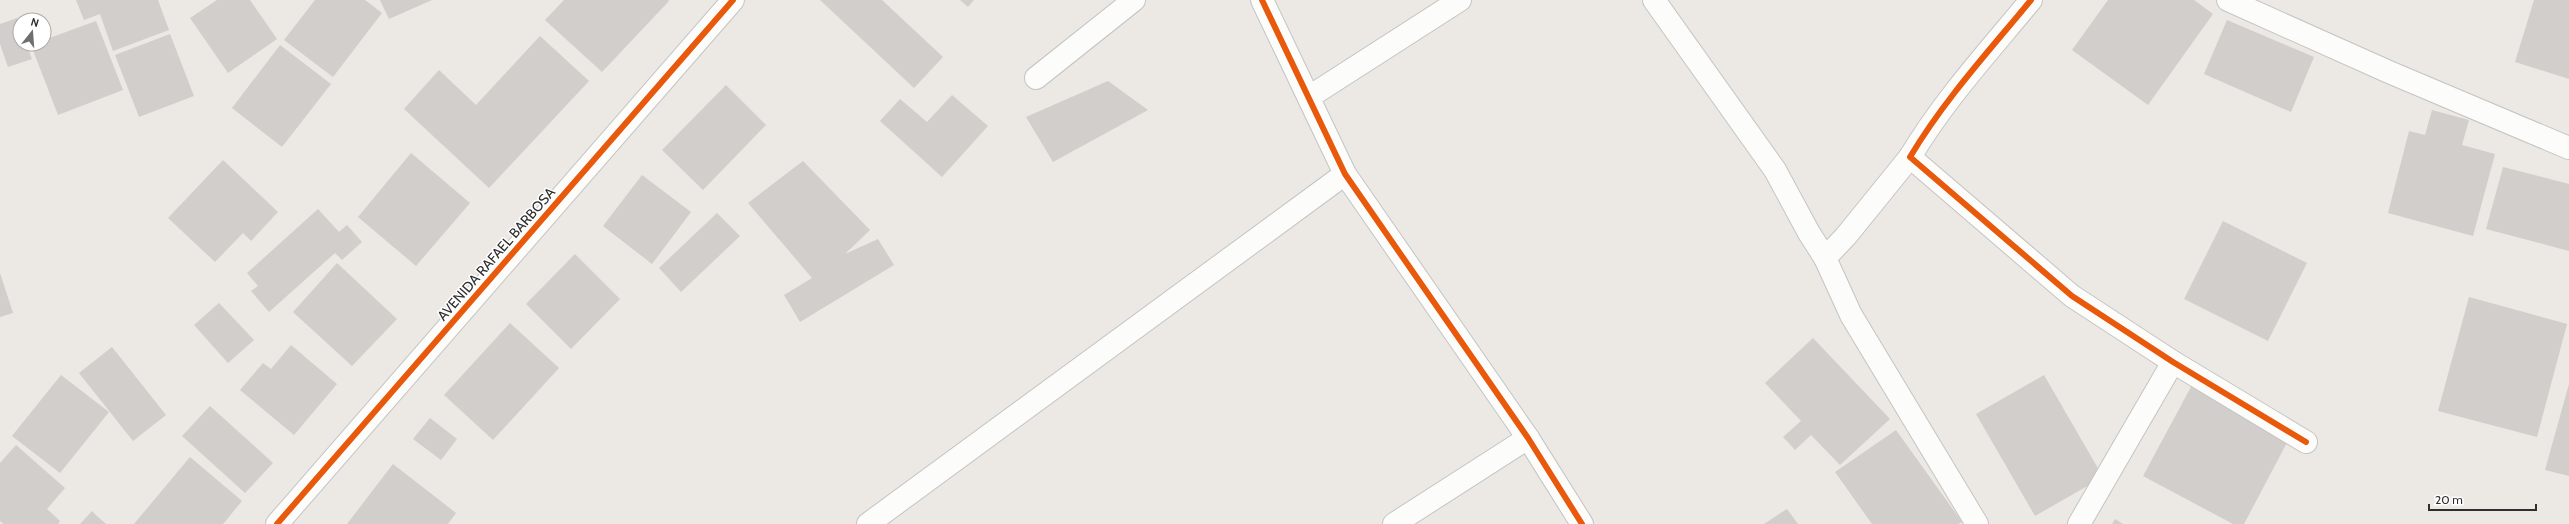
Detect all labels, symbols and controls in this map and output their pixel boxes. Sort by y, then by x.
north arrow [12,12,52,52]
text: N [29,15,41,30]
street label: AVENIDA RAFAEL BARBOSA [433,183,559,324]
scale bar [2429,486,2536,512]
text: 20 m [2435,492,2463,507]

